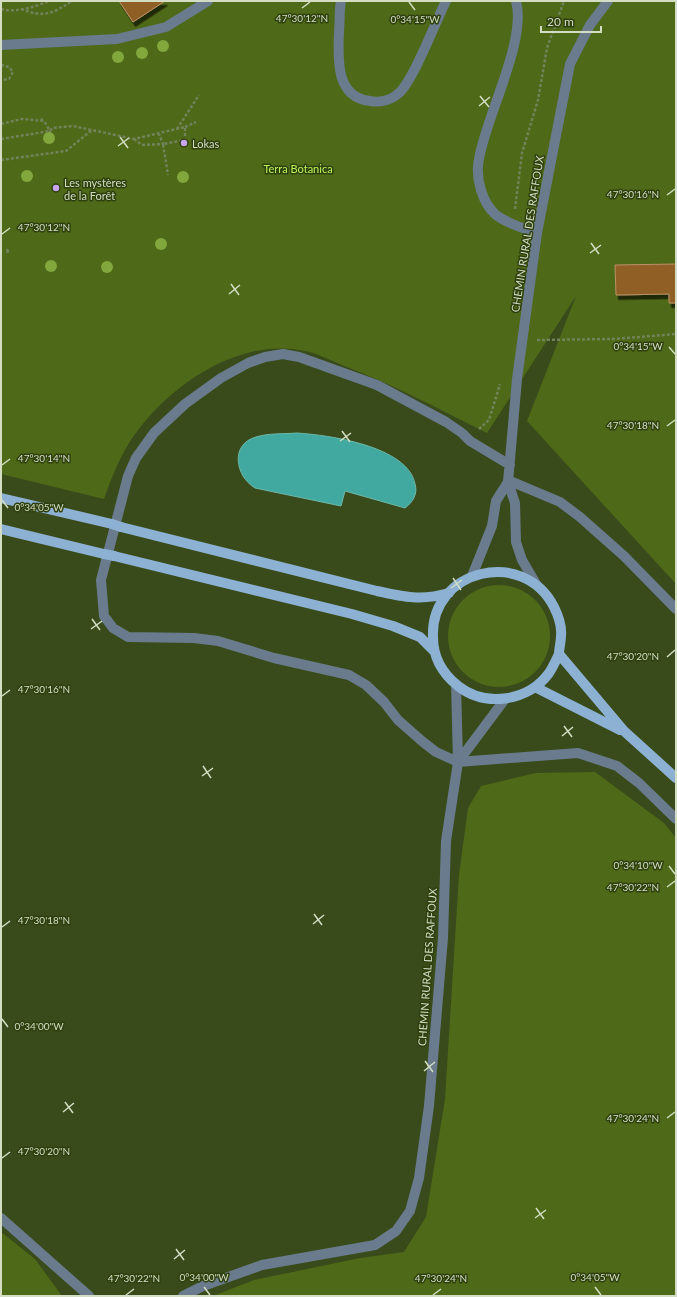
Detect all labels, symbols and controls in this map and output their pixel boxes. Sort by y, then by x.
scale bar [541,8,601,34]
text: 47°30'12"N [276,12,328,24]
text: 0°34'15"W [390,13,440,25]
text: 20 m [547,14,574,29]
place label: Lokas [192,137,220,150]
marker: Lokas [179,138,189,148]
street label: CHEMIN RURAL DES RAFFOUX [508,154,546,313]
park label: Terra Botanica [263,162,333,175]
place label: Les mystères de la Forêt [64,176,126,202]
marker: Les mystères de la Forêt [51,183,61,193]
text: 47°30'16"N [607,188,659,200]
text: 47°30'12"N [18,221,70,233]
text: 0°34'15"W [613,340,663,352]
text: 47°30'18"N [607,419,659,431]
text: 47°30'14"N [18,452,70,464]
text: 0°34'05"W [14,501,64,513]
text: 47°30'20"N [607,650,659,662]
text: 47°30'16"N [18,683,70,695]
text: 0°34'10"W [613,859,663,871]
text: 47°30'22"N [607,881,659,893]
street label: CHEMIN RURAL DES RAFFOUX [415,887,439,1046]
text: 47°30'18"N [18,914,70,926]
text: 0°34'00"W [14,1020,64,1032]
text: 47°30'24"N [607,1112,659,1124]
text: 47°30'20"N [18,1145,70,1157]
text: 0°34'00"W [179,1271,229,1283]
text: 0°34'05"W [570,1271,620,1283]
text: 47°30'22"N [108,1272,160,1284]
text: 47°30'24"N [415,1272,467,1284]

